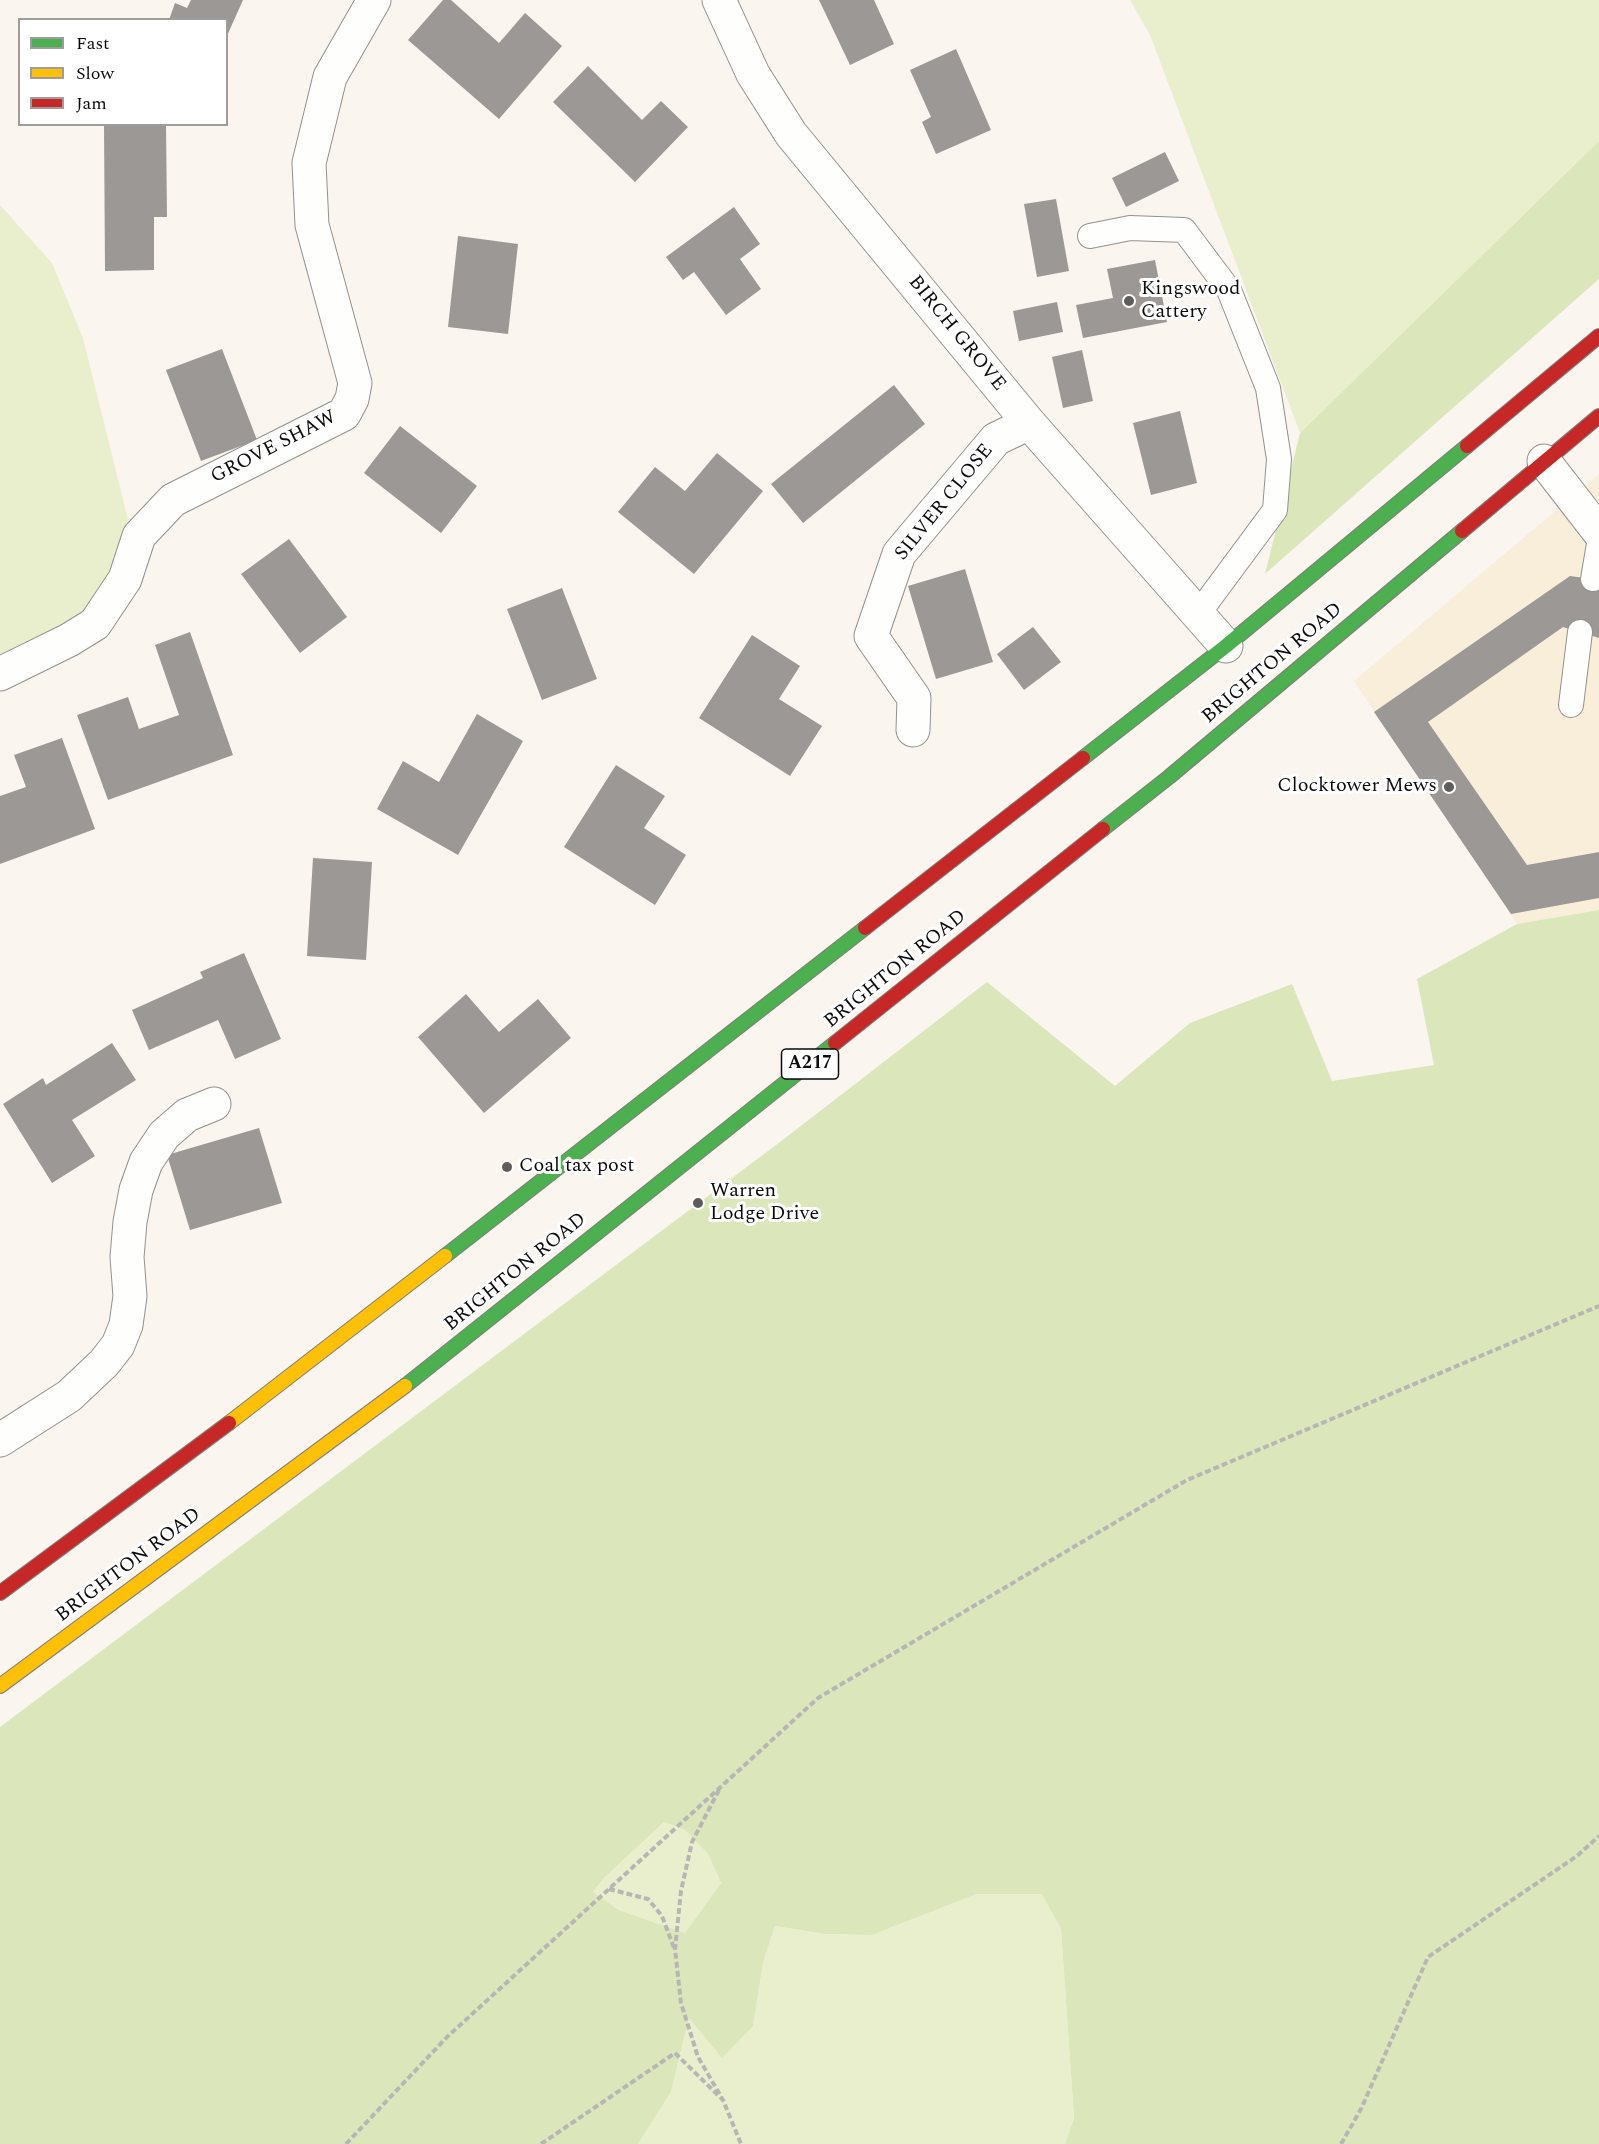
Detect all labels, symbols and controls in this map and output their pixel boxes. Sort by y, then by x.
legend [18,18,228,126]
text: Fast [76,30,109,57]
text: Slow [76,60,114,87]
text: Jam [76,90,107,117]
street label: BIRCH GROVE [902,271,1010,397]
place label: Kingswood Cattery [1141,278,1240,325]
marker: Kingswood Cattery [1122,294,1136,308]
street label: GROVE SHAW [207,406,341,490]
street label: SILVER CLOSE [891,440,999,566]
street label: BRIGHTON ROAD [1198,598,1348,730]
place label: Clocktower Mews [1277,775,1437,799]
marker: Clocktower Mews [1442,780,1456,794]
street label: BRIGHTON ROAD [820,905,972,1035]
road number: A217 [782,1049,838,1079]
place label: Coal tax post [519,1155,634,1179]
marker: Coal tax post [500,1160,514,1174]
place label: Warren Lodge Drive [710,1180,819,1227]
marker: Warren Lodge Drive [691,1196,705,1210]
street label: BRIGHTON ROAD [440,1208,592,1338]
street label: BRIGHTON ROAD [52,1504,206,1628]

